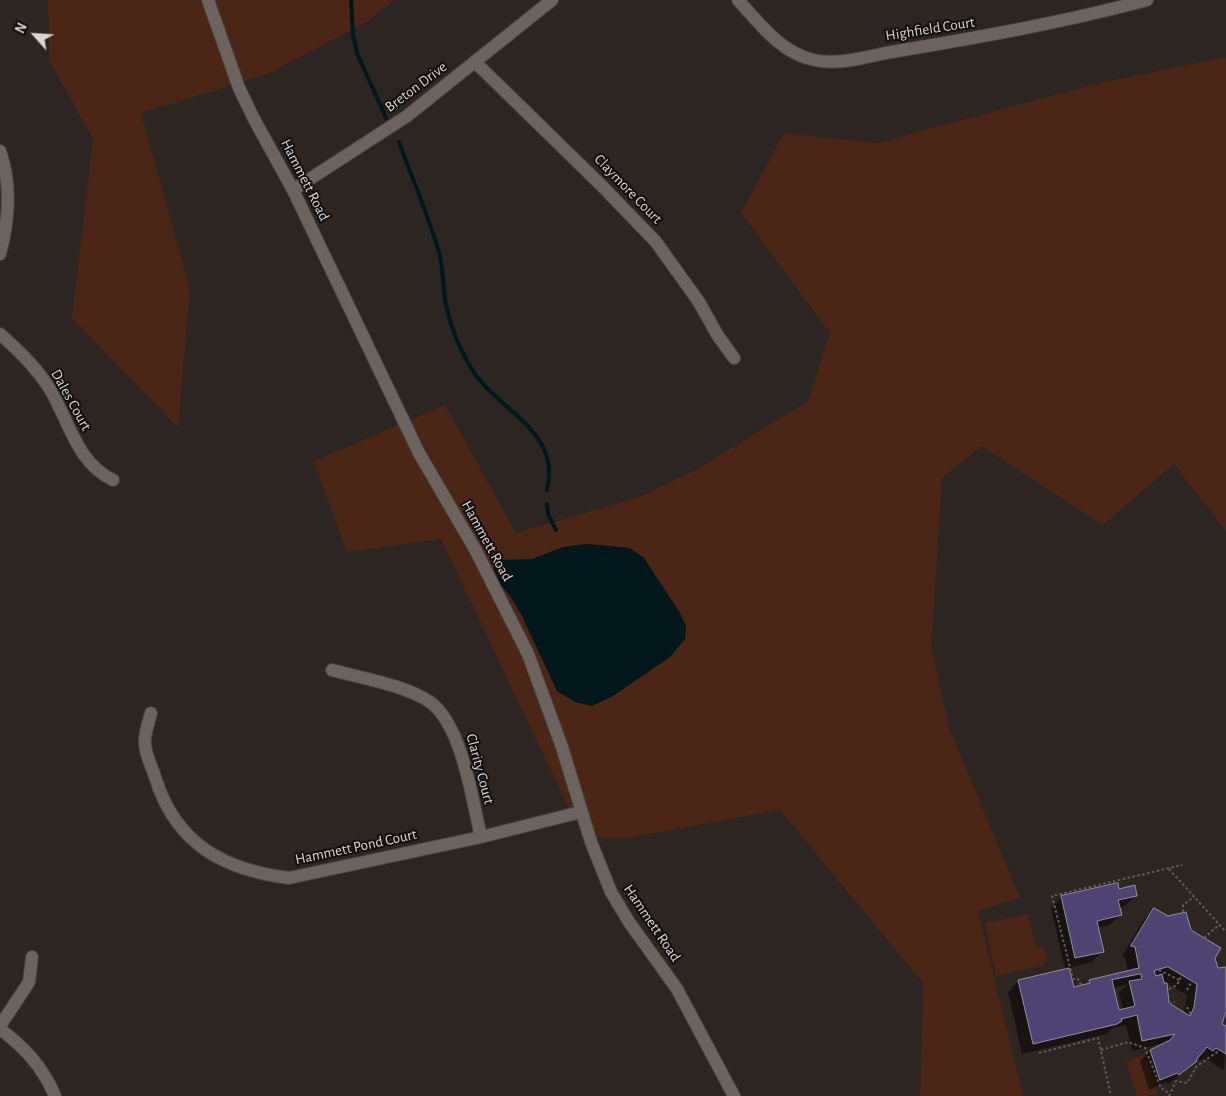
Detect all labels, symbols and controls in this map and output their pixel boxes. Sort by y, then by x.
north arrow [10,10,60,60]
street label: Highfield Court [884,13,976,45]
text: N [13,21,30,36]
street label: Breton Drive [381,58,451,116]
street label: Hammett Road [277,136,333,224]
street label: Claymore Court [590,150,666,228]
street label: Dales Court [47,366,95,434]
street label: Hammett Road [457,498,517,584]
street label: Clarity Court [462,732,498,806]
street label: Hammett Pond Court [294,825,418,869]
street label: Hammett Road [620,881,684,965]

